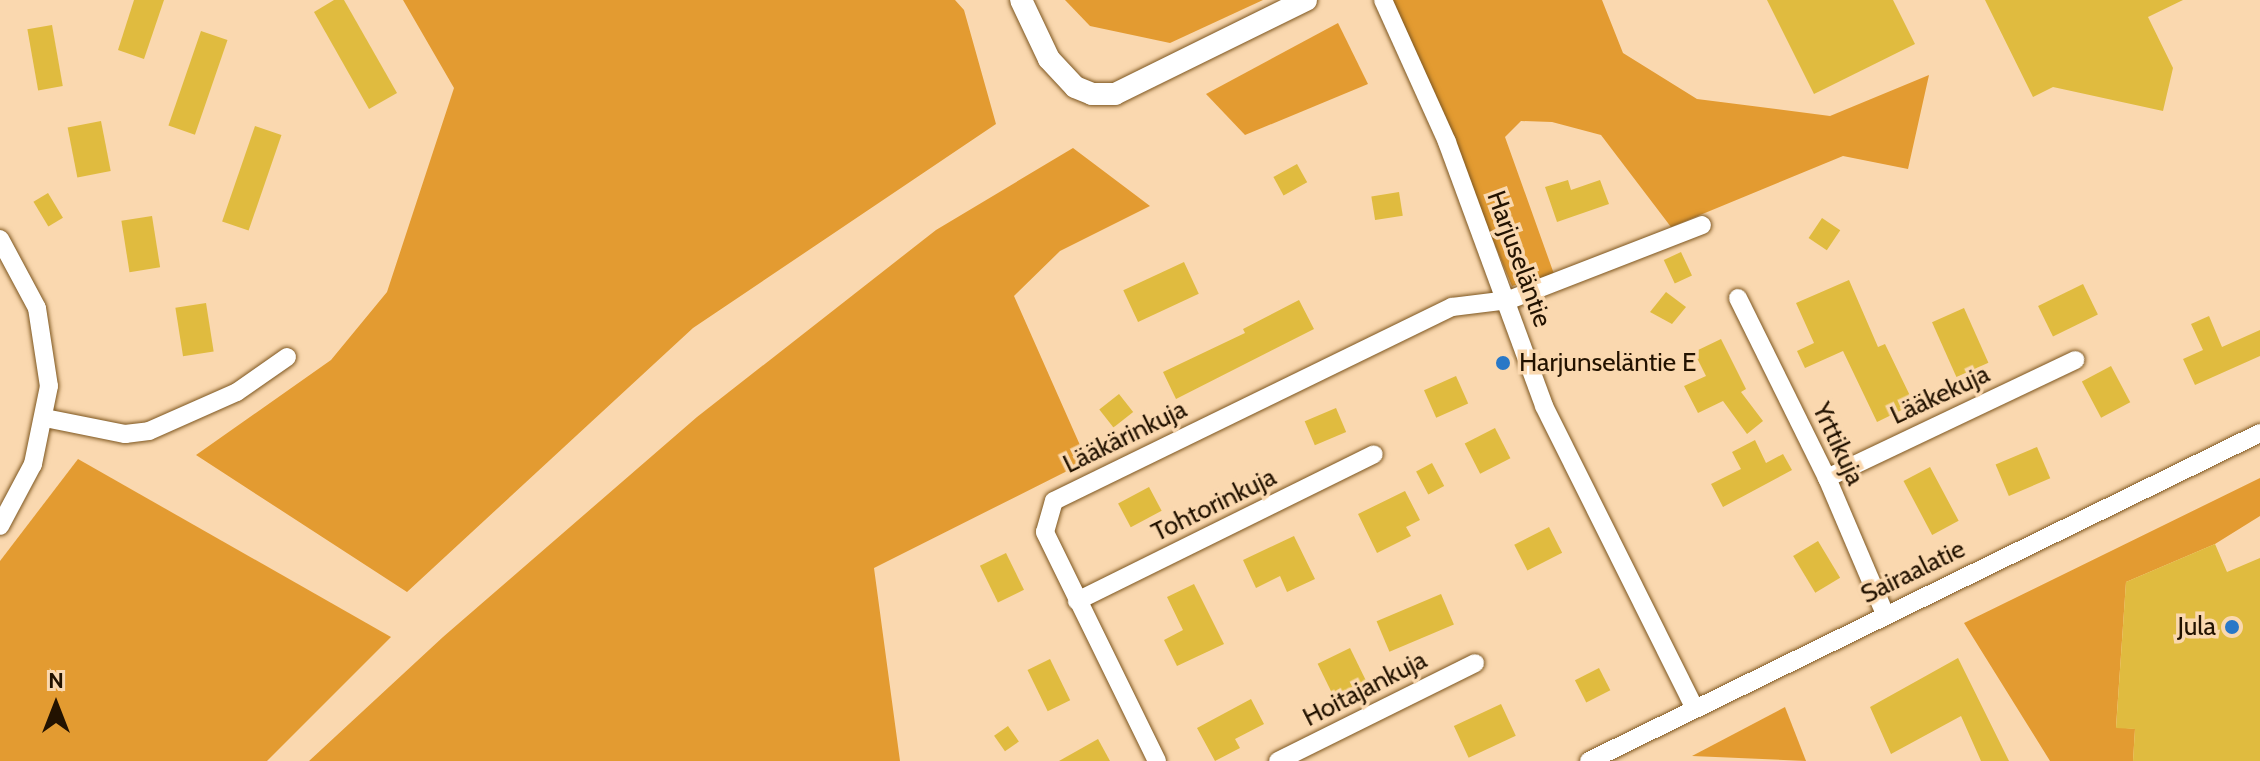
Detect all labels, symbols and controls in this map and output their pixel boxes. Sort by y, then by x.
street label: Harjuseläntie [1480,187,1558,331]
place label: Harjunseläntie E [1519,347,1696,379]
marker: Harjunseläntie E [1494,354,1512,372]
street label: Lääkekuja [1886,359,1994,431]
street label: Lääkärinkuja [1058,394,1192,480]
street label: Yrttikuja [1805,398,1871,490]
street label: Tohtorinkuja [1147,462,1281,548]
street label: Sairaalatie [1856,533,1970,611]
place label: Jula [2177,611,2216,643]
marker: Jula [2223,618,2241,636]
street label: Hoitajankuja [1298,644,1432,734]
north arrow [16,665,96,745]
text: N [48,667,64,694]

